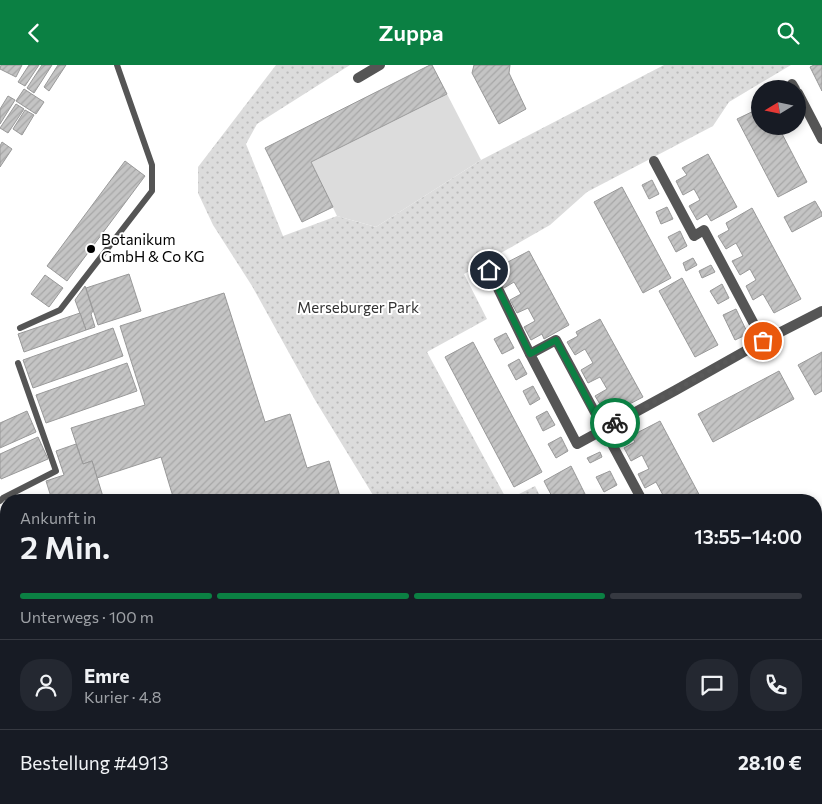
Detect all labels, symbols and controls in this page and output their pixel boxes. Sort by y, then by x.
icon: back [20,19,48,47]
text: Zuppa [378,19,444,46]
icon: search [774,19,802,47]
north arrow [751,80,806,135]
map controls [751,80,806,135]
place label: Botanikum GmbH & Co KG [101,230,205,265]
marker: Botanikum GmbH & Co KG [85,243,97,255]
pin [468,249,510,291]
icon: home [475,256,503,284]
park label: Merseburger Park [297,298,419,316]
pin [742,320,784,362]
icon: bag [749,327,777,355]
courier [590,398,640,448]
icon: bike [601,409,629,437]
text: Ankunft in [20,508,96,527]
text: 13:55–14:00 [694,525,802,548]
text: 2 Min. [20,526,110,566]
text: Unterwegs · 100 m [20,607,154,626]
button: person [20,659,72,711]
button: chat [686,659,738,711]
button: phone [750,659,802,711]
text: Emre [84,664,130,687]
text: Kurier · 4.8 [84,687,161,706]
text: Bestellung #4913 [20,751,169,774]
text: 28.10 € [738,751,802,774]

